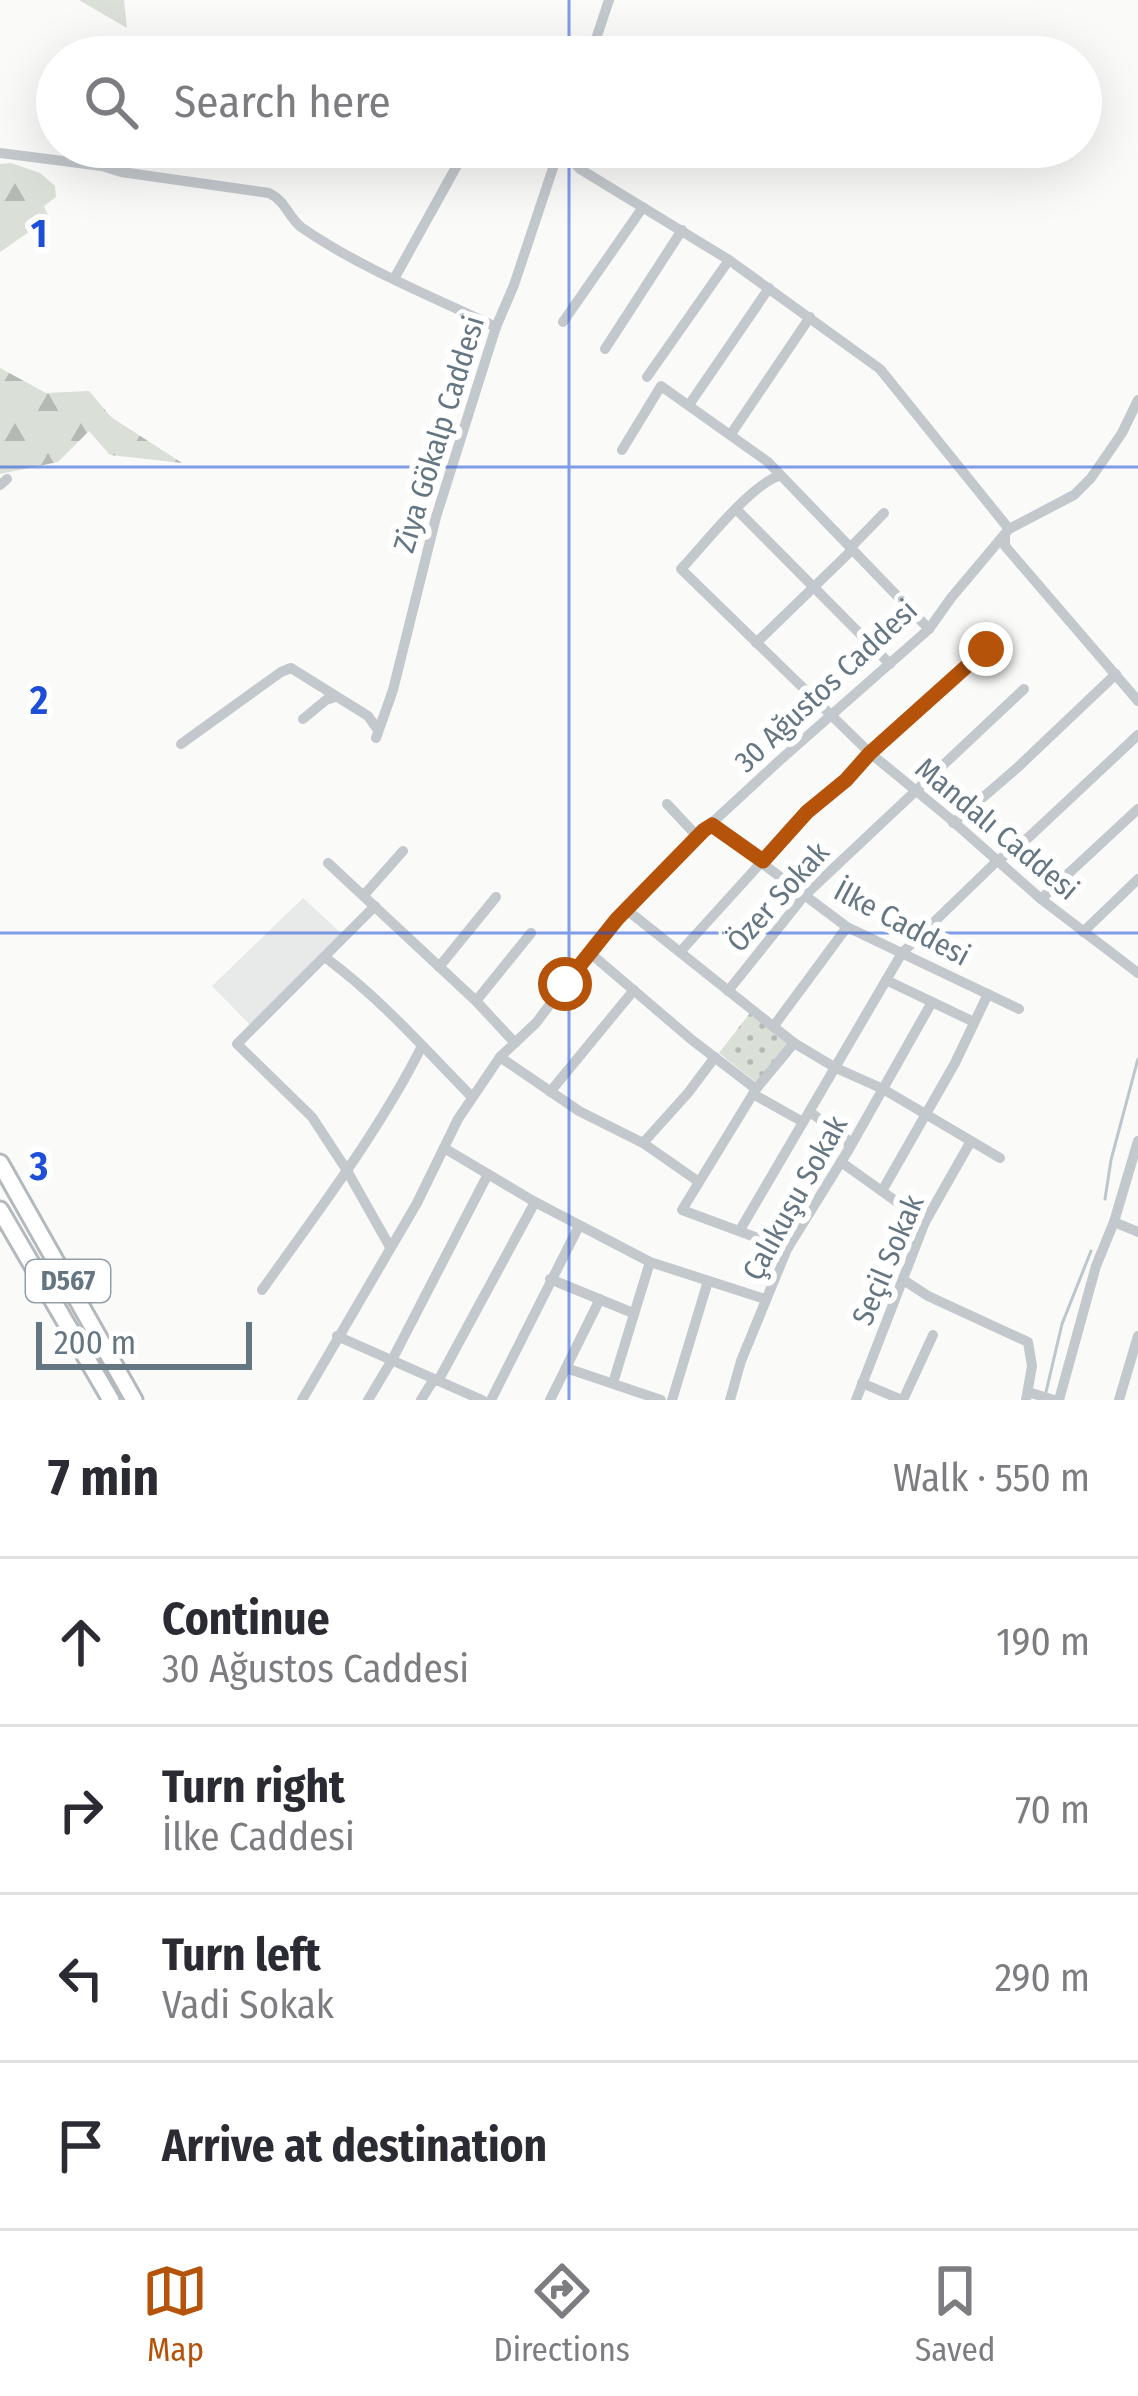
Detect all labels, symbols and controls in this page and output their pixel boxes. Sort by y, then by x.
search box [36,36,1102,168]
icon: search [78,69,144,135]
text: Search here [174,75,391,129]
text: 1 [31,211,47,257]
street label: Ziya Gökalp Caddesi [386,311,492,557]
street label: 30 Ağustos Caddesi [727,592,925,780]
route end [959,622,1013,676]
text: 2 [29,678,48,724]
street label: Mandalı Caddesi [908,750,1086,908]
street label: Özer Sokak [719,835,837,959]
street label: İlke Caddesi [828,872,976,974]
route start [538,957,592,1011]
street label: Çalıkuşu Sokak [735,1109,855,1287]
text: 3 [29,1144,48,1190]
street label: Seçil Sokak [844,1189,932,1331]
road number: D567 [26,1260,110,1302]
scale bar [36,1316,252,1369]
text: 200 m [54,1323,136,1363]
text: 7 min [48,1447,159,1509]
text: Walk · 550 m [893,1455,1090,1501]
text: Continue [162,1592,330,1646]
icon: ahead [48,1609,114,1675]
text: 190 m [996,1619,1090,1665]
text: 30 Ağustos Caddesi [162,1646,469,1692]
text: Turn right [162,1760,345,1814]
icon: right [48,1777,114,1843]
text: 70 m [1015,1787,1090,1833]
text: İlke Caddesi [162,1814,355,1860]
text: Turn left [162,1928,321,1982]
icon: left [48,1945,114,2011]
text: 290 m [995,1955,1090,2001]
text: Vadi Sokak [162,1982,334,2028]
icon: arrive [48,2113,114,2179]
text: Arrive at destination [162,2119,547,2173]
tab: Map [142,2258,208,2370]
tab: Directions [493,2258,630,2370]
tab: Saved [915,2258,995,2370]

